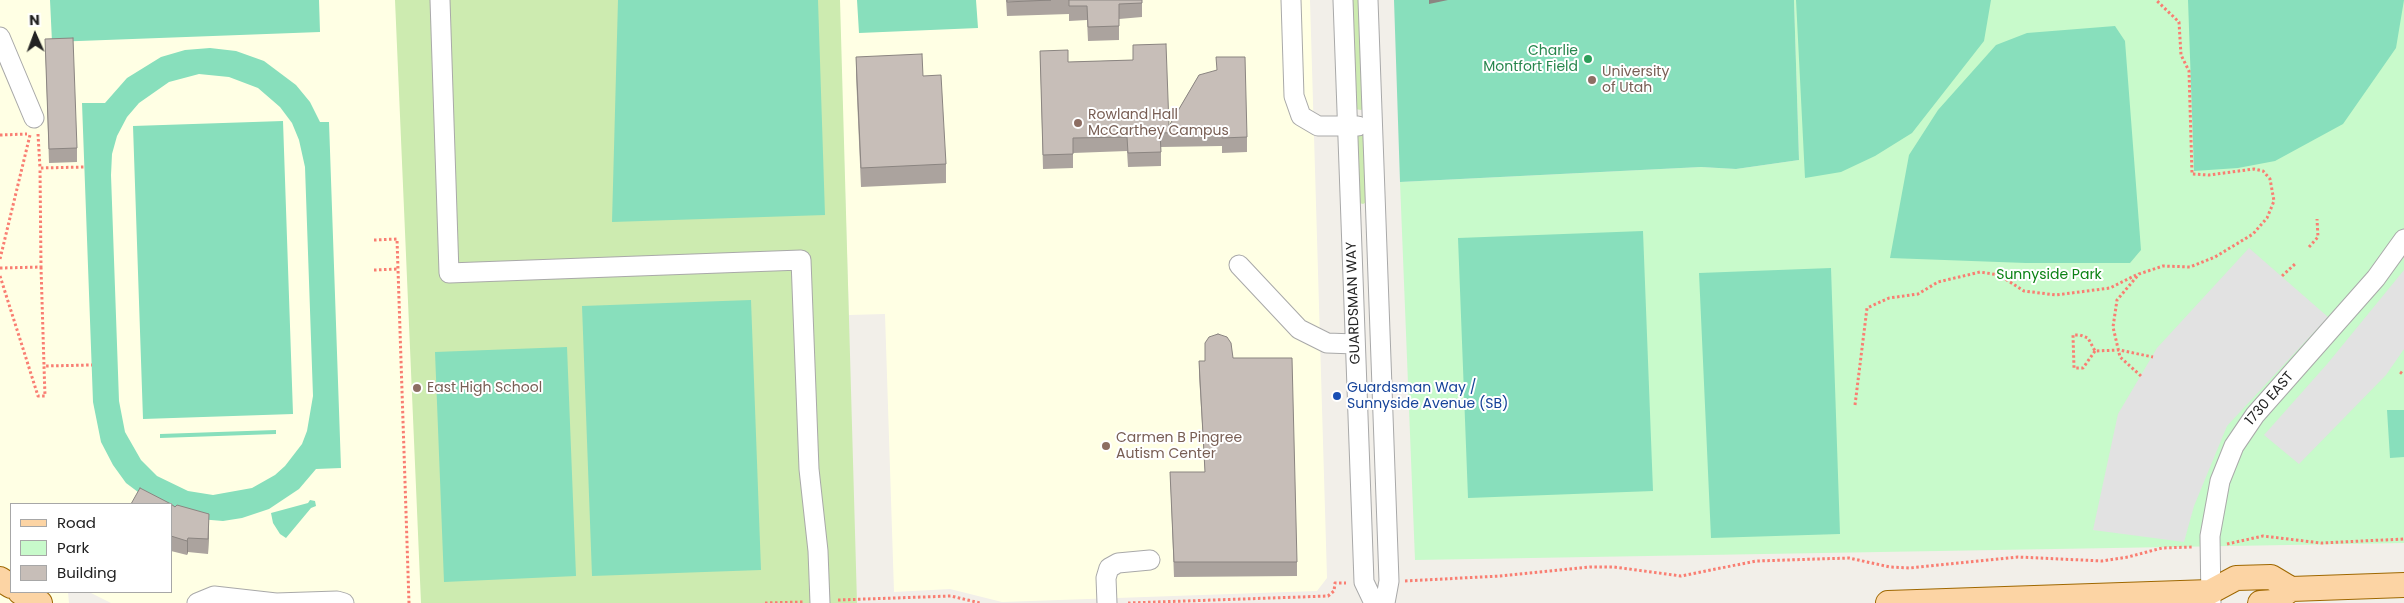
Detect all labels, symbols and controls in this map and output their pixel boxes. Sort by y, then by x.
north arrow [10,10,60,60]
text: N [29,10,40,30]
place label: Charlie Montfort Field [1483,43,1578,75]
marker: Charlie Montfort Field [1582,53,1594,65]
place label: University of Utah [1602,64,1669,96]
marker: University of Utah [1586,74,1598,86]
place label: Rowland Hall McCarthey Campus [1088,107,1229,140]
marker: Rowland Hall McCarthey Campus [1072,117,1084,129]
street label: GUARDSMAN WAY [1343,241,1365,365]
park label: Sunnyside Park [1996,267,2102,283]
street label: 1730 EAST [2242,369,2298,429]
place label: East High School [427,380,542,396]
place label: Guardsman Way / Sunnyside Avenue (SB) [1347,380,1508,412]
marker: East High School [411,382,423,394]
marker: Guardsman Way / Sunnyside Avenue (SB) [1331,390,1343,402]
place label: Carmen B Pingree Autism Center [1116,430,1242,462]
marker: Carmen B Pingree Autism Center [1100,440,1112,452]
legend [10,503,172,593]
text: Road [57,512,96,533]
text: Park [57,537,89,558]
text: Building [57,562,117,583]

